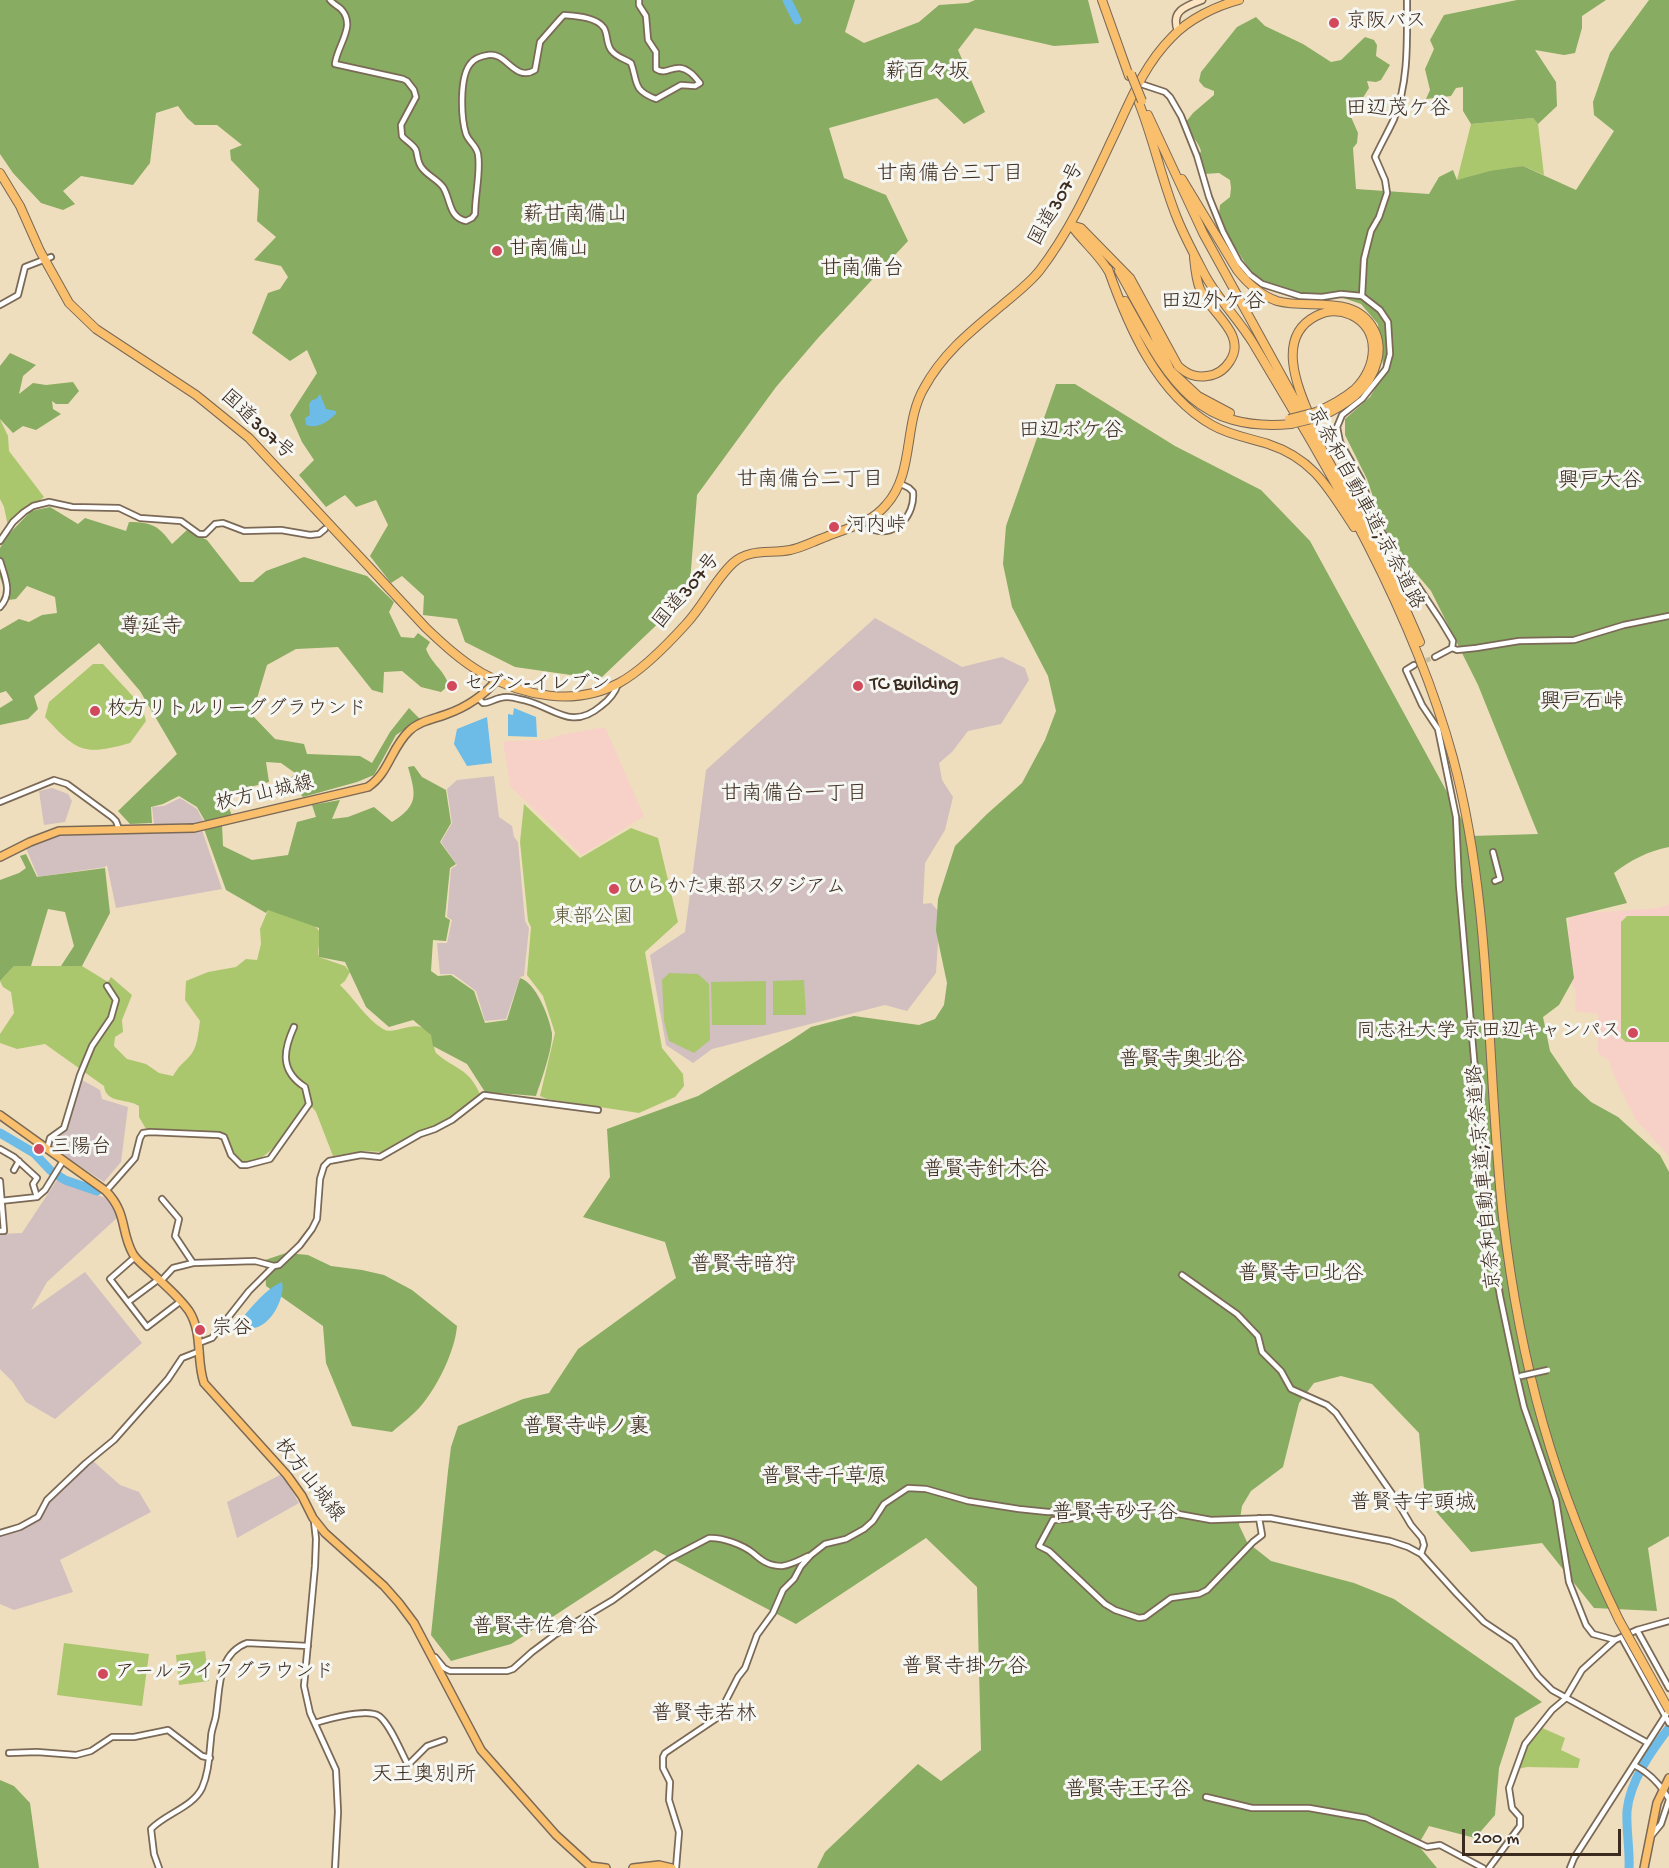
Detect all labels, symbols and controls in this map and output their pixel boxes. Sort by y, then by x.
place label: 京阪バス [1346,11,1426,35]
marker: 京阪バス [1327,16,1341,30]
district label: 薪百々坂 [885,61,969,87]
district label: 田辺茂ケ谷 [1346,98,1450,124]
street label: 国道307号 [1025,159,1091,251]
district label: 甘南備台三丁目 [877,163,1023,189]
district label: 薪甘南備山 [523,204,627,230]
place label: 甘南備山 [509,239,589,263]
marker: 甘南備山 [490,244,504,258]
district label: 甘南備台 [820,258,904,284]
district label: 田辺外ケ谷 [1161,291,1265,317]
street label: 国道307号 [214,386,298,466]
street label: 京奈和自動車道;京奈道路 [1300,403,1428,615]
district label: 田辺ボケ谷 [1019,420,1123,446]
district label: 甘南備台二丁目 [737,469,883,495]
district label: 興戸大谷 [1558,470,1642,496]
place label: 河内峠 [846,515,906,539]
marker: 河内峠 [827,520,841,534]
street label: 国道307号 [649,549,727,635]
district label: 尊延寺 [120,616,182,642]
place label: セブン-イレブン [464,674,610,698]
place label: TC Building [870,674,959,698]
marker: セブン-イレブン [445,679,459,693]
marker: TC Building [851,679,865,693]
district label: 興戸石峠 [1540,691,1624,717]
place label: 枚方リトルリーググラウンド [107,699,367,723]
marker: 枚方リトルリーググラウンド [88,704,102,718]
street label: 枚方山城線 [214,772,316,818]
district label: 甘南備台一丁目 [721,783,867,809]
place label: ひらかた東部スタジアム [626,877,846,901]
marker: ひらかた東部スタジアム [607,882,621,896]
park label: 東部公園 [553,907,633,931]
place label: 同志社大学 京田辺キャンパス [1356,1021,1621,1045]
marker: 同志社大学 京田辺キャンパス [1626,1026,1640,1040]
district label: 普賢寺奥北谷 [1119,1049,1245,1075]
street label: 京奈和自動車道;京奈道路 [1464,1063,1508,1291]
place label: 三陽台 [51,1137,111,1161]
marker: 三陽台 [32,1142,46,1156]
district label: 普賢寺針木谷 [923,1159,1049,1185]
district label: 普賢寺暗狩 [691,1254,795,1280]
district label: 普賢寺口北谷 [1238,1263,1364,1289]
place label: 宗谷 [212,1318,252,1342]
marker: 宗谷 [193,1323,207,1337]
district label: 普賢寺峠ノ裏 [523,1416,649,1442]
street label: 枚方山城線 [268,1434,348,1528]
district label: 普賢寺千草原 [761,1466,887,1492]
district label: 普賢寺宇頭城 [1350,1492,1476,1518]
district label: 普賢寺砂子谷 [1052,1502,1178,1528]
district label: 普賢寺佐倉谷 [472,1616,598,1642]
district label: 普賢寺掛ケ谷 [902,1656,1028,1682]
place label: アールライフグラウンド [115,1662,334,1686]
marker: アールライフグラウンド [96,1667,110,1681]
district label: 普賢寺若林 [652,1703,756,1729]
district label: 天王奥別所 [372,1764,476,1790]
district label: 普賢寺王子谷 [1065,1779,1191,1805]
scale bar [1465,1817,1624,1855]
text: 200 m [1473,1829,1519,1850]

